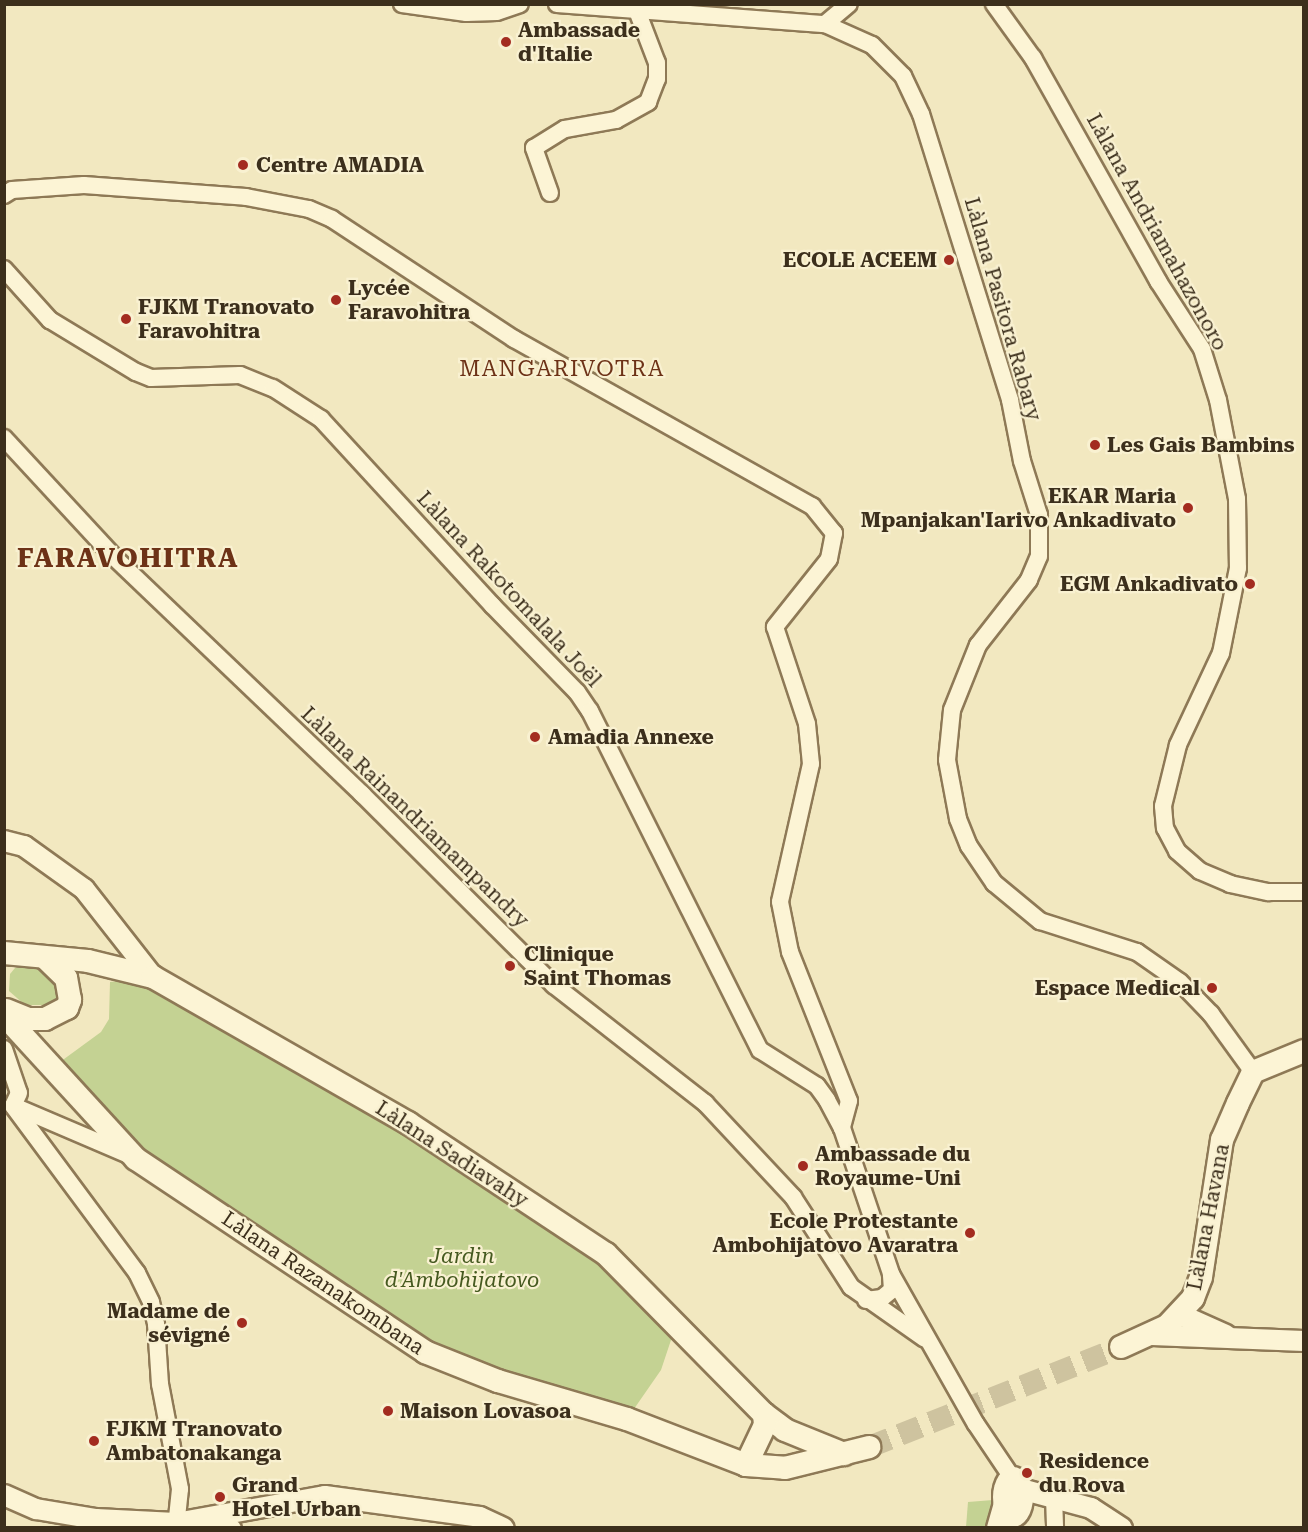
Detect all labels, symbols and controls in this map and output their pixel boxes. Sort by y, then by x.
place label: Ambassade d'Italie [518,17,640,67]
marker: Ambassade d'Italie [499,35,513,49]
street label: Làlana Andriamahazonoro [1081,109,1233,355]
place label: Centre AMADIA [256,152,424,178]
marker: Centre AMADIA [234,156,252,174]
street label: Làlana Pasitora Rabary [959,194,1047,424]
place label: ECOLE ACEEM [783,247,937,273]
marker: ECOLE ACEEM [942,253,956,267]
place label: Lycée Faravohitra [348,275,470,325]
marker: Lycée Faravohitra [329,293,343,307]
place label: FJKM Tranovato Faravohitra [138,294,314,344]
marker: FJKM Tranovato Faravohitra [119,312,133,326]
district label: MANGARIVOTRA [459,356,665,382]
place label: Les Gais Bambins [1107,432,1294,458]
marker: Les Gais Bambins [1088,438,1102,452]
place label: EKAR Maria Mpanjakan'Iarivo Ankadivato [861,483,1176,533]
street label: Làlana Rakotomalala Joël [412,486,606,692]
marker: EKAR Maria Mpanjakan'Iarivo Ankadivato [1181,501,1195,515]
district label: FARAVOHITRA [17,543,239,575]
place label: EGM Ankadivato [1060,571,1238,597]
marker: EGM Ankadivato [1243,577,1257,591]
street label: Làlana Rainandriamampandry [296,701,534,933]
place label: Amadia Annexe [548,724,714,750]
marker: Amadia Annexe [526,728,544,746]
place label: Clinique Saint Thomas [524,941,671,991]
marker: Clinique Saint Thomas [501,957,519,975]
place label: Espace Medical [1035,975,1200,1001]
marker: Espace Medical [1205,981,1219,995]
street label: Làlana Sadiavahy [371,1095,533,1213]
place label: Ambassade du Royaume-Uni [815,1141,970,1191]
street label: Làlana Havana [1181,1142,1235,1292]
marker: Ambassade du Royaume-Uni [796,1159,810,1173]
street label: Làlana Razanakombana [217,1206,429,1360]
place label: Ecole Protestante Ambohijatovo Avaratra [713,1208,958,1258]
marker: Ecole Protestante Ambohijatovo Avaratra [963,1226,977,1240]
park label: Jardin d'Ambohijatovo [385,1243,539,1293]
place label: Madame de sévigné [107,1298,230,1348]
marker: Madame de sévigné [235,1316,249,1330]
place label: Maison Lovasoa [400,1398,571,1424]
marker: Maison Lovasoa [381,1404,395,1418]
place label: FJKM Tranovato Ambatonakanga [106,1416,282,1466]
marker: FJKM Tranovato Ambatonakanga [87,1434,101,1448]
place label: Residence du Rova [1039,1448,1149,1498]
marker: Residence du Rova [1020,1466,1034,1480]
place label: Grand Hotel Urban [232,1472,361,1522]
marker: Grand Hotel Urban [213,1490,227,1504]

